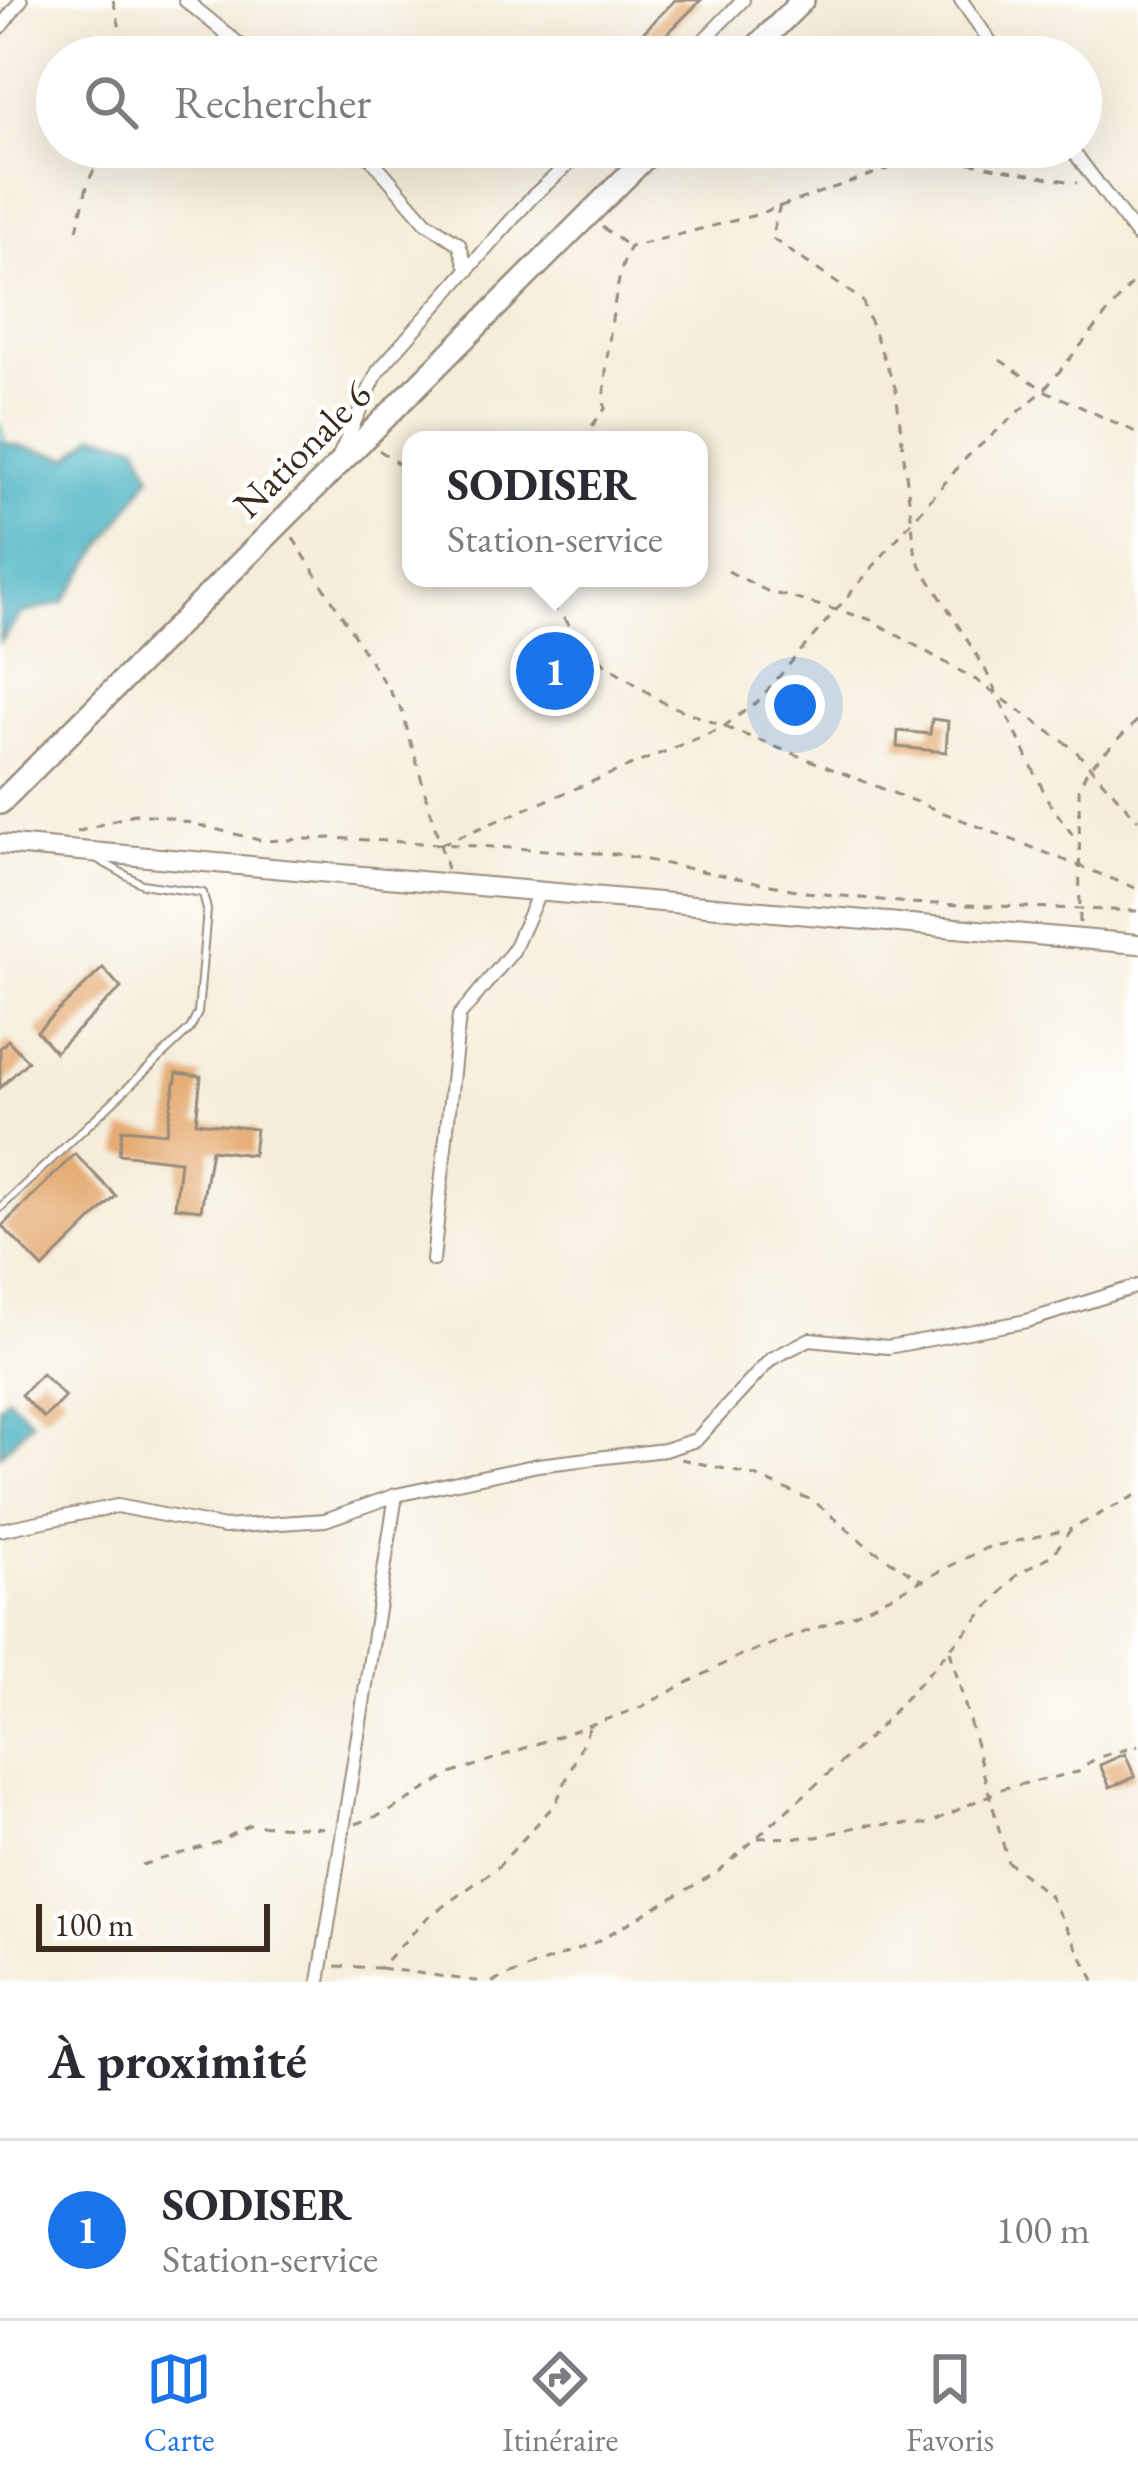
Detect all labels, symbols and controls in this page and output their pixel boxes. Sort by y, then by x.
search box [36,36,1102,168]
icon: search [78,69,144,135]
text: Rechercher [174,73,371,131]
street label: Nationale 6 [222,369,382,529]
popup [402,431,708,587]
text: SODISER [447,455,637,513]
text: Station-service [447,513,663,564]
pin: 1 [516,626,594,716]
your location [765,675,825,735]
scale bar [36,1898,270,1951]
text: 100 m [54,1903,134,1946]
text: À proximité [48,2027,307,2093]
text: SODISER [162,2175,352,2233]
text: 1 [77,2204,97,2255]
text: 100 m [996,2204,1090,2255]
text: Station-service [162,2233,378,2284]
tab: Carte [144,2346,215,2461]
tab: Itinéraire [502,2346,618,2461]
tab: Favoris [906,2346,994,2461]

